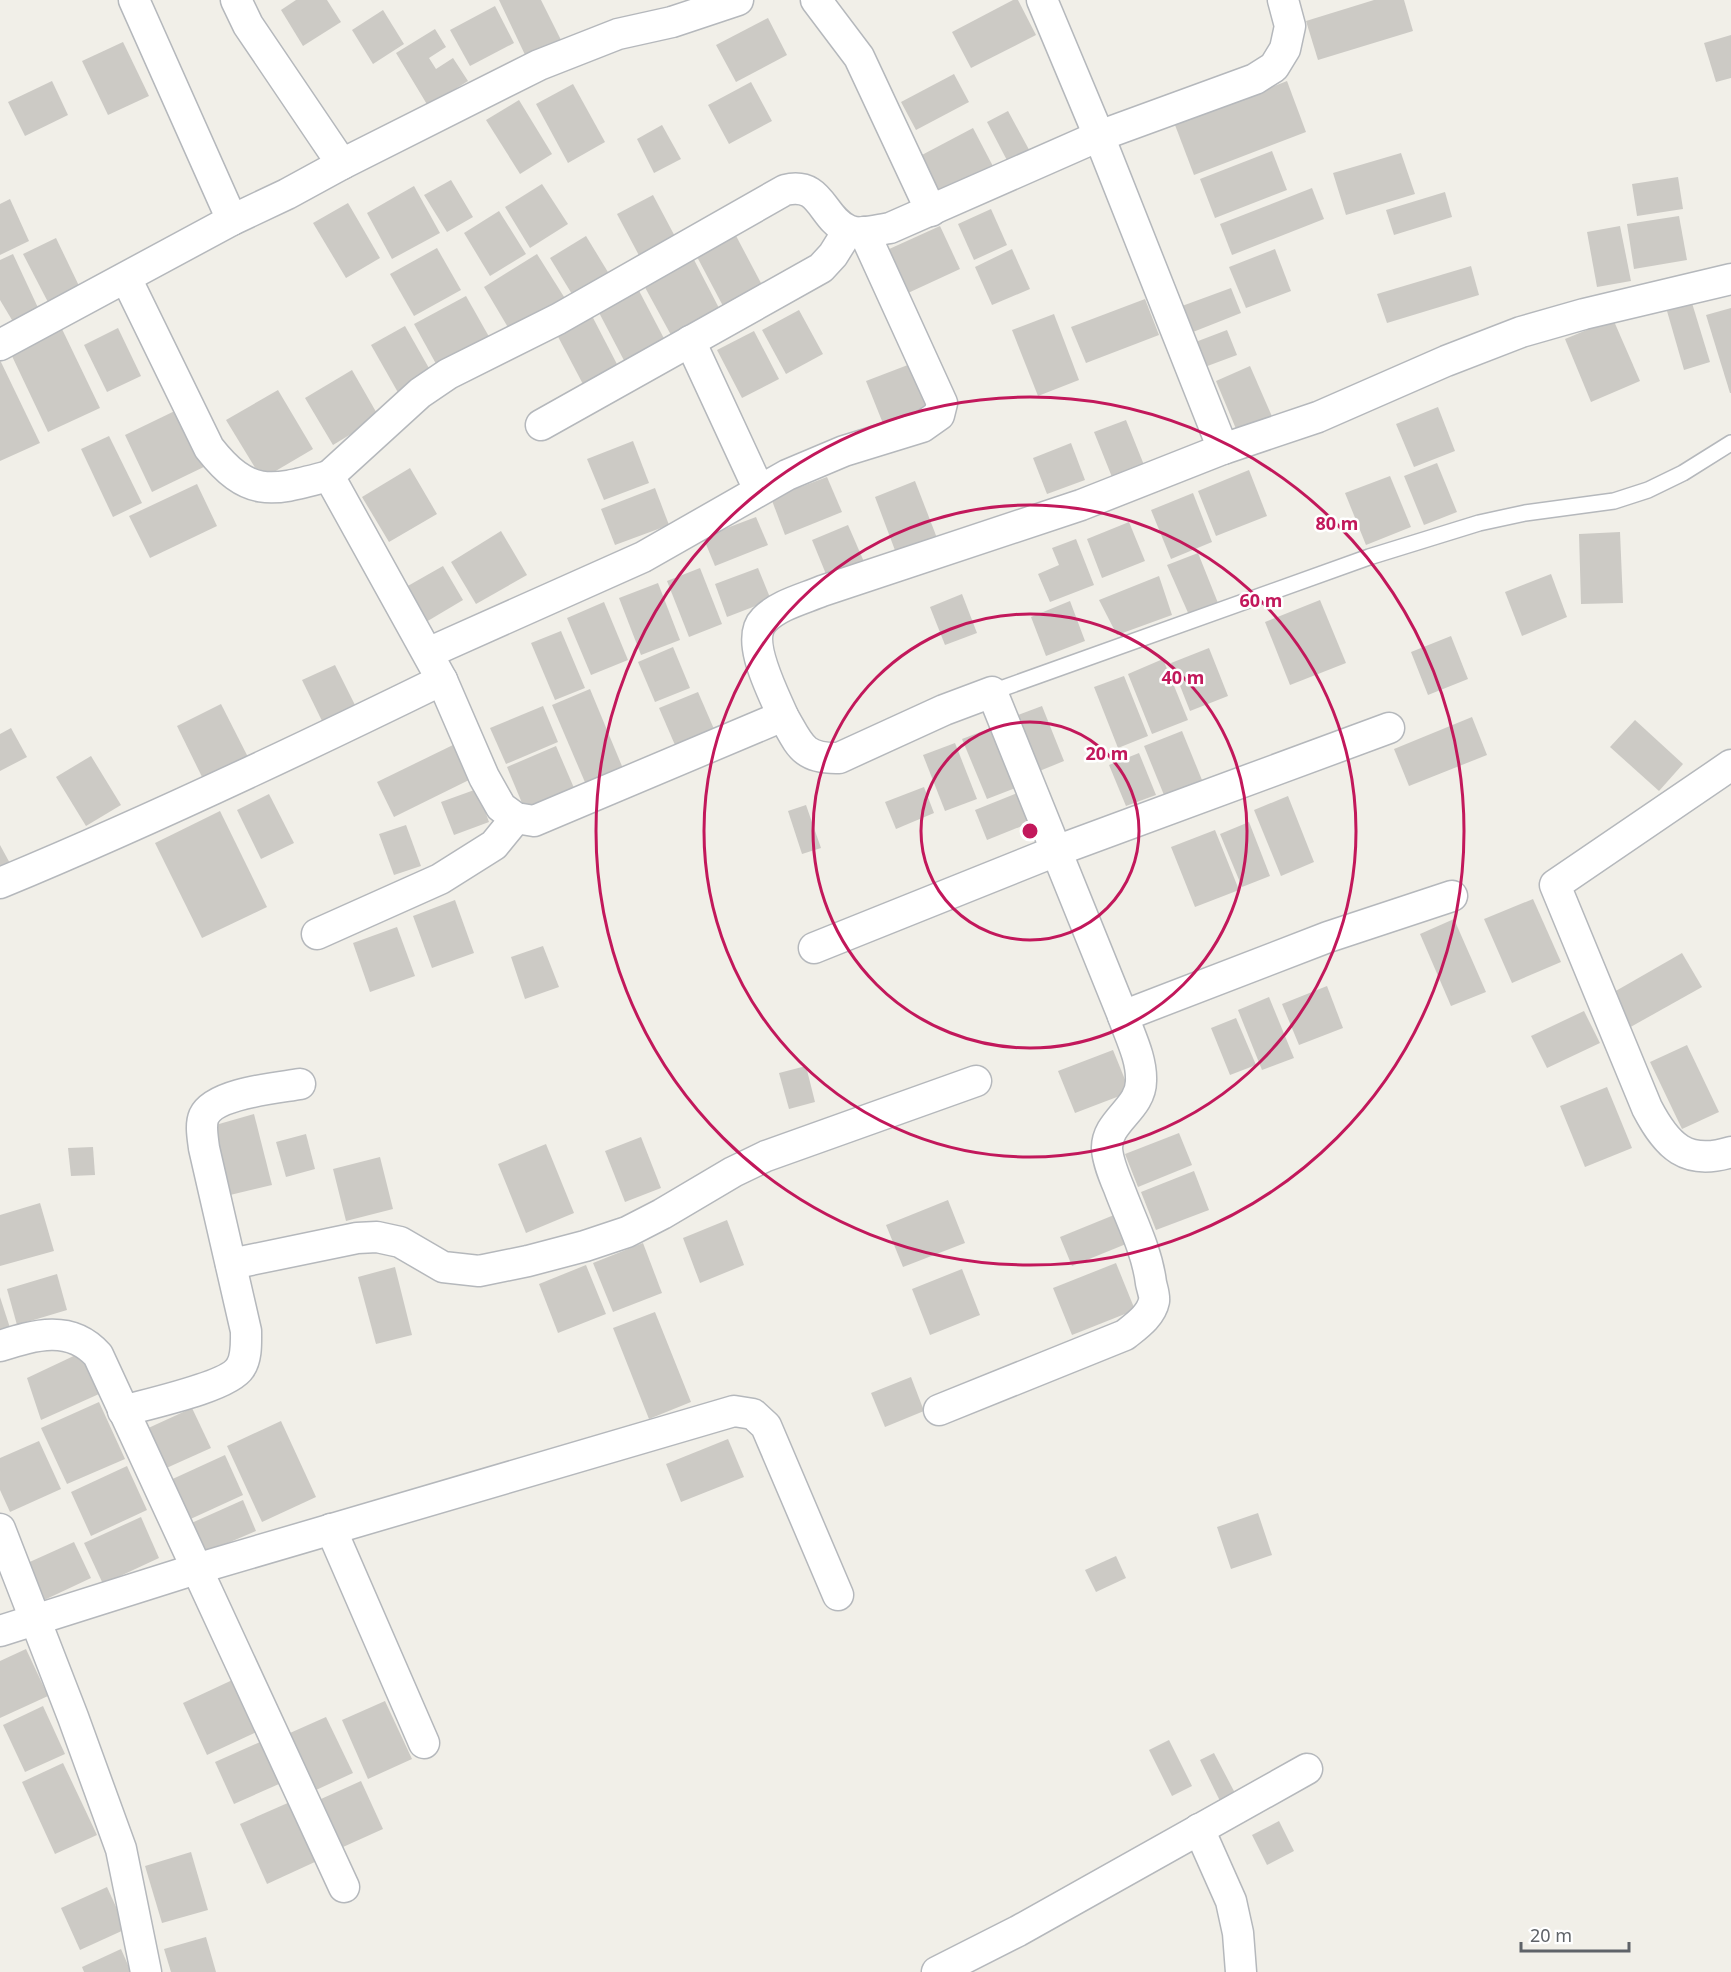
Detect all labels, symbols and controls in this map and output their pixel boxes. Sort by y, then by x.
text: 80 m [1316,511,1358,535]
text: 60 m [1240,588,1282,612]
text: 40 m [1162,665,1204,689]
text: 20 m [1086,741,1128,765]
centre of rings [1020,821,1040,841]
scale bar [1521,1915,1629,1953]
text: 20 m [1530,1923,1572,1947]

